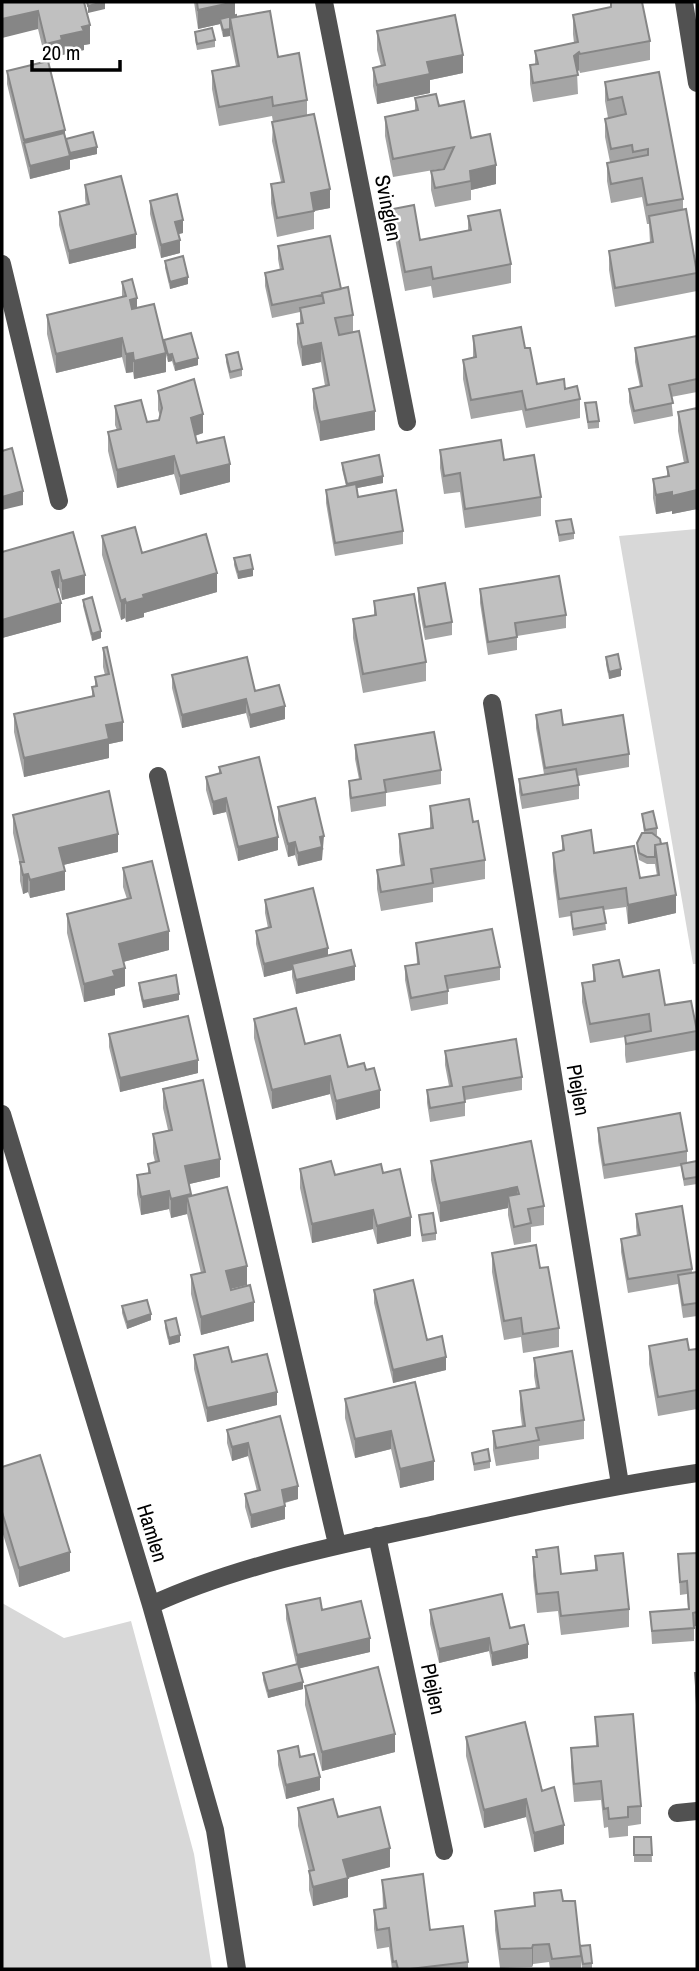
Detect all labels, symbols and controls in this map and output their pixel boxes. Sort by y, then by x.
scale bar [32,28,119,72]
text: 20 m [42,38,80,67]
street label: Svinglen [368,172,409,244]
street label: Plejlen [560,1062,597,1118]
street label: Hamlen [130,1500,175,1565]
street label: Plejlen [414,1661,453,1717]

